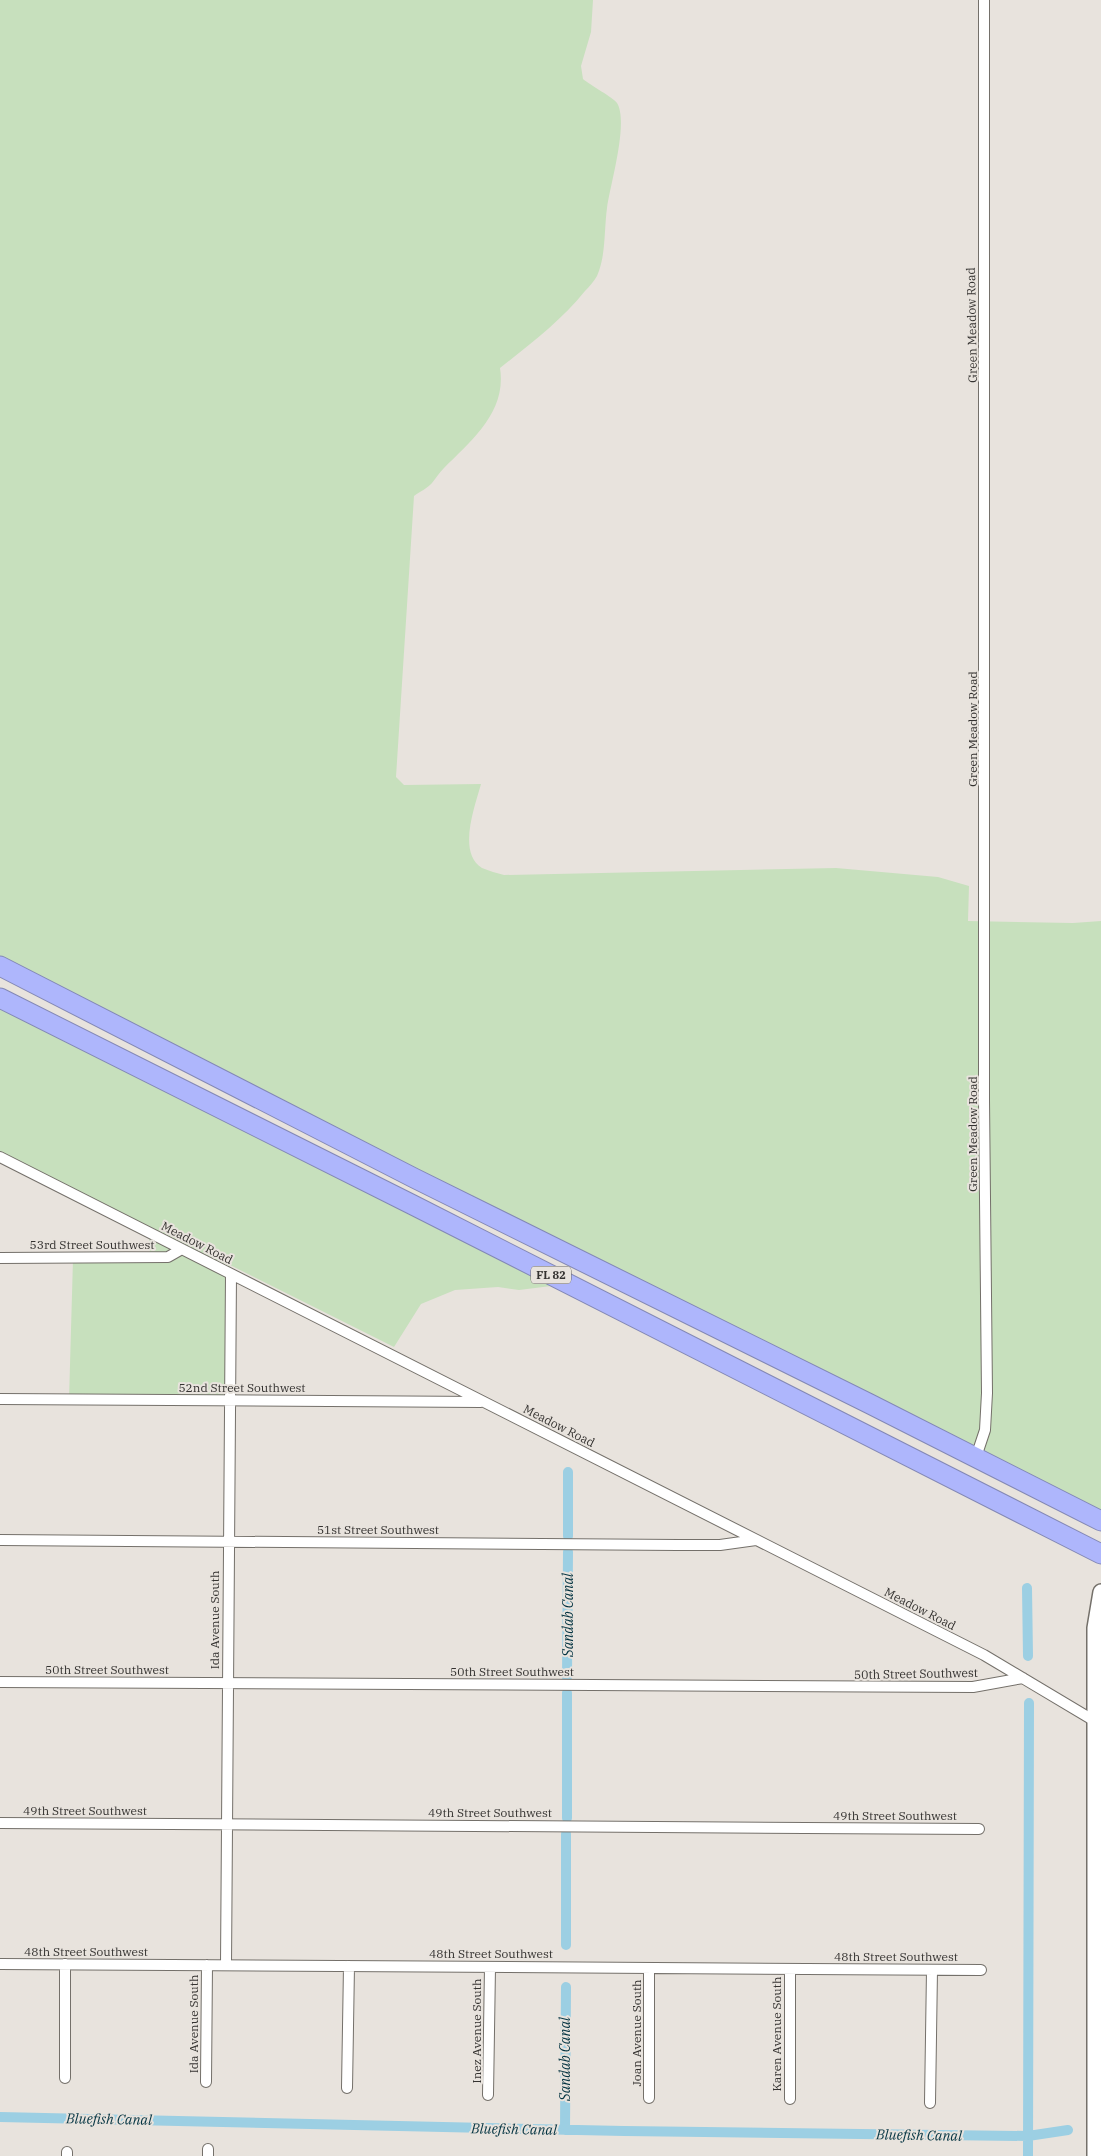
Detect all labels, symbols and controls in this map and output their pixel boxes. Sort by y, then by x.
street label: Green Meadow Road [963,267,980,383]
street label: Green Meadow Road [965,671,980,787]
street label: Green Meadow Road [965,1076,980,1192]
street label: Meadow Road [159,1218,236,1267]
street label: 53rd Street Southwest [30,1237,154,1252]
road number: FL 82 [531,1266,571,1284]
street label: 52nd Street Southwest [178,1380,306,1395]
street label: Meadow Road [521,1401,598,1450]
street label: 51st Street Southwest [317,1522,439,1537]
street label: Ida Avenue South [207,1570,222,1669]
water label: Sandab Canal [559,1572,577,1658]
street label: Meadow Road [882,1584,959,1633]
street label: 50th Street Southwest [45,1662,169,1677]
street label: 50th Street Southwest [450,1664,574,1679]
street label: 50th Street Southwest [854,1665,978,1682]
street label: 49th Street Southwest [23,1803,147,1818]
street label: 49th Street Southwest [428,1805,552,1820]
street label: 49th Street Southwest [833,1808,957,1823]
street label: 48th Street Southwest [24,1944,148,1959]
street label: 48th Street Southwest [429,1946,553,1961]
street label: 48th Street Southwest [834,1949,958,1964]
street label: Ida Avenue South [186,1974,201,2073]
street label: Karen Avenue South [769,1976,784,2092]
street label: Inez Avenue South [469,1978,484,2084]
street label: Joan Avenue South [629,1979,644,2087]
water label: Sandab Canal [556,2016,574,2102]
water label: Bluefish Canal [65,2109,153,2129]
water label: Bluefish Canal [470,2119,558,2139]
water label: Bluefish Canal [875,2125,963,2145]

